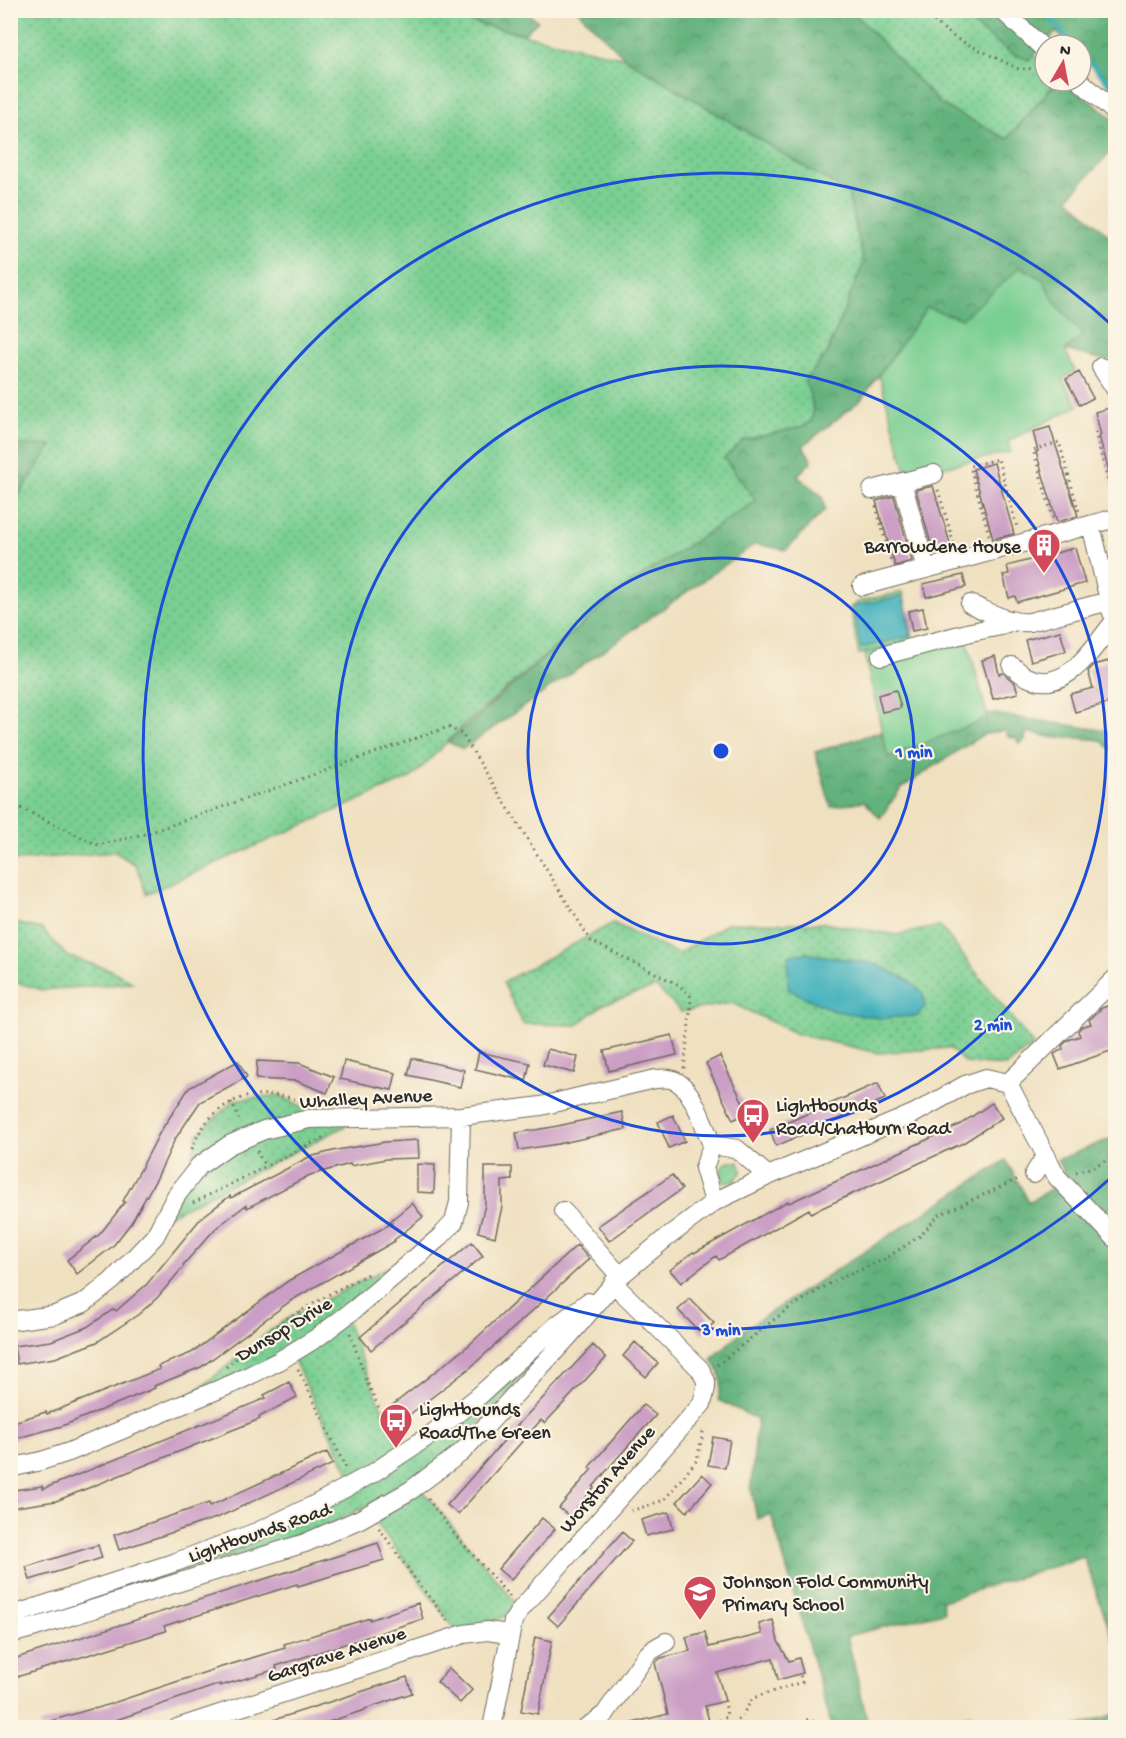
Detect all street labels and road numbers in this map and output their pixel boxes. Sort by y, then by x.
street label: Whalley Avenue [299,1086,434,1115]
street label: Dunsop Drive [231,1293,338,1370]
street label: Worston Avenue [556,1421,662,1539]
street label: Lightbounds Road [186,1498,337,1569]
street label: Gargrave Avenue [265,1623,410,1690]

